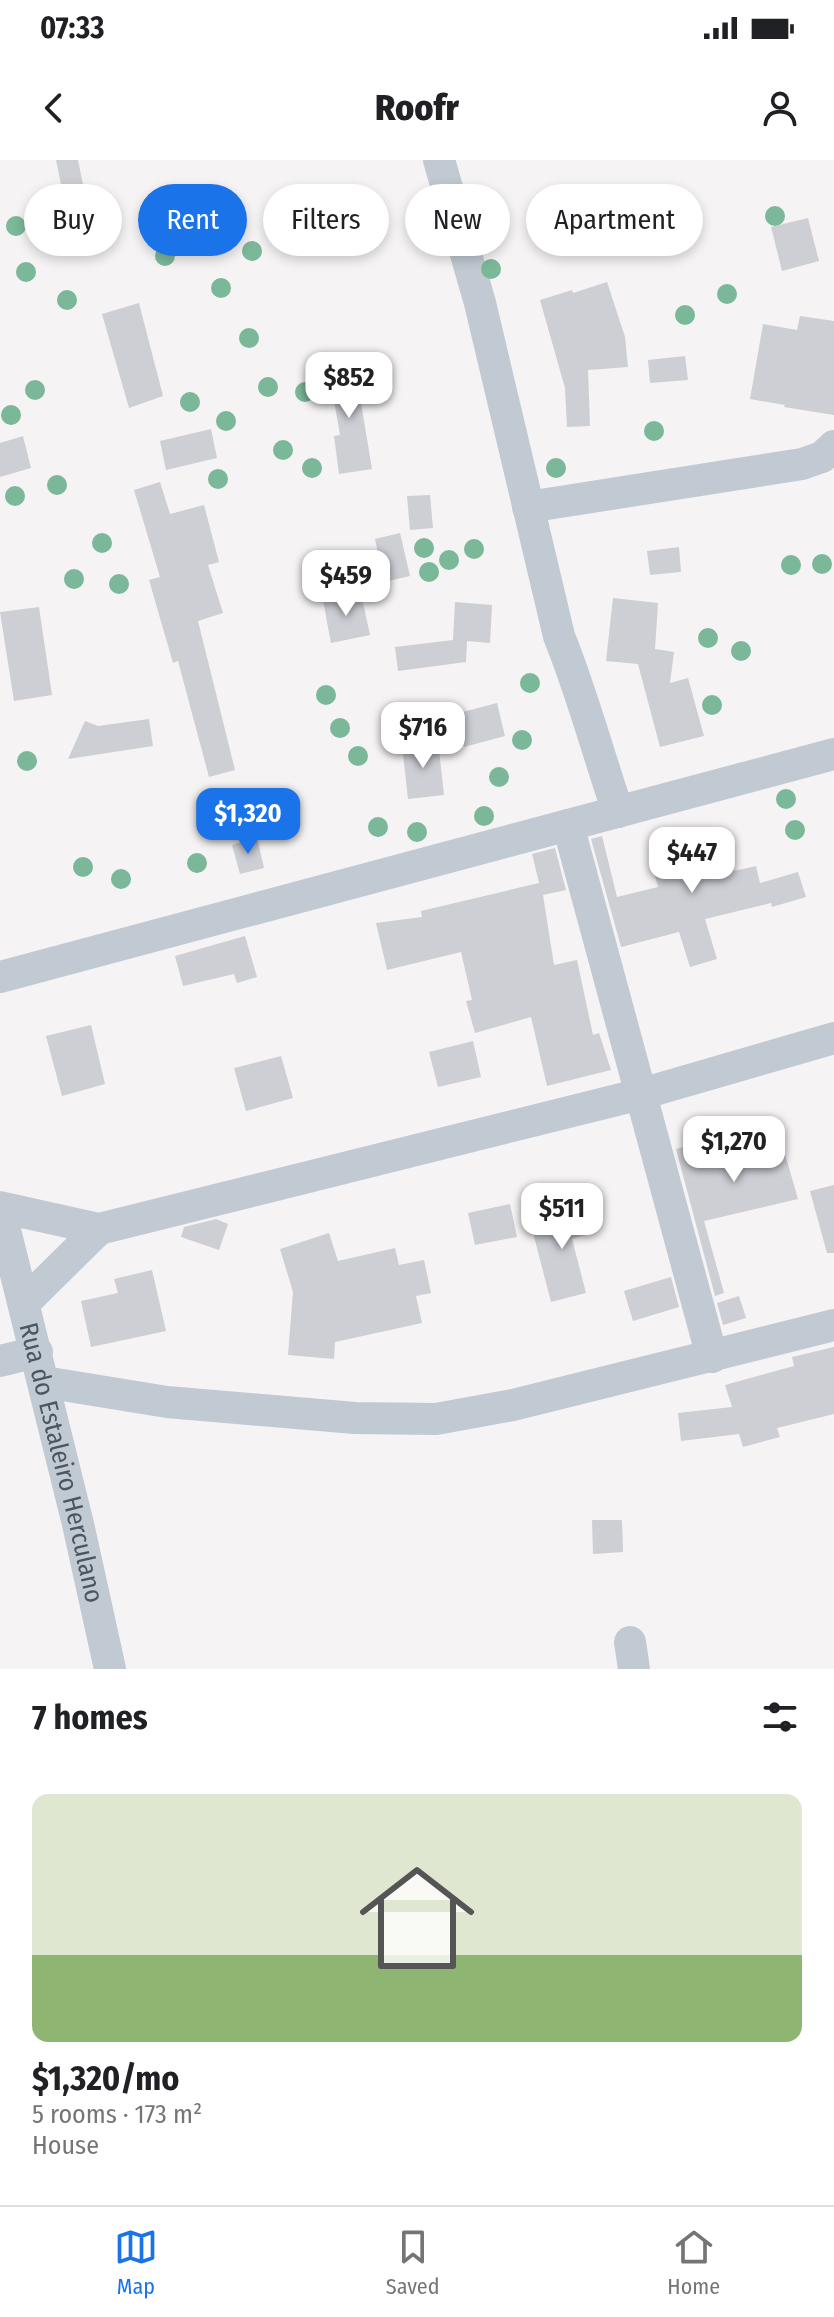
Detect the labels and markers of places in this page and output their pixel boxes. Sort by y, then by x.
pin: $852 [302,352,396,420]
pin: $459 [299,550,393,618]
pin: $716 [376,702,470,770]
pin: $1,320 [183,788,313,856]
pin: $447 [645,827,739,895]
pin: $1,270 [669,1116,799,1184]
pin: $511 [515,1183,609,1251]

